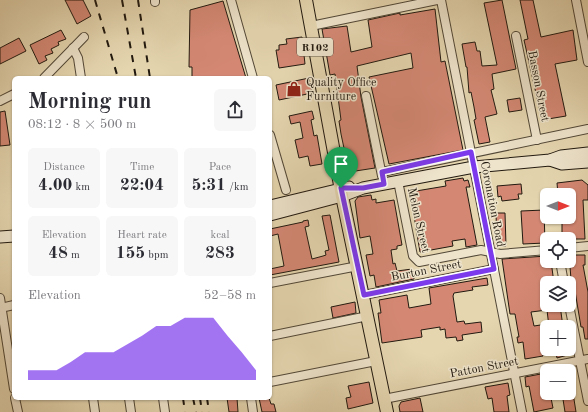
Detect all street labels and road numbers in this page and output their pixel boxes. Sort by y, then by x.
road number: R102 [297,38,333,56]
street label: Basson Street [525,50,551,123]
street label: Coronation Road [478,160,506,248]
street label: Melon Street [405,187,431,254]
street label: Burton Street [390,258,462,284]
street label: Patton Street [449,355,519,381]

